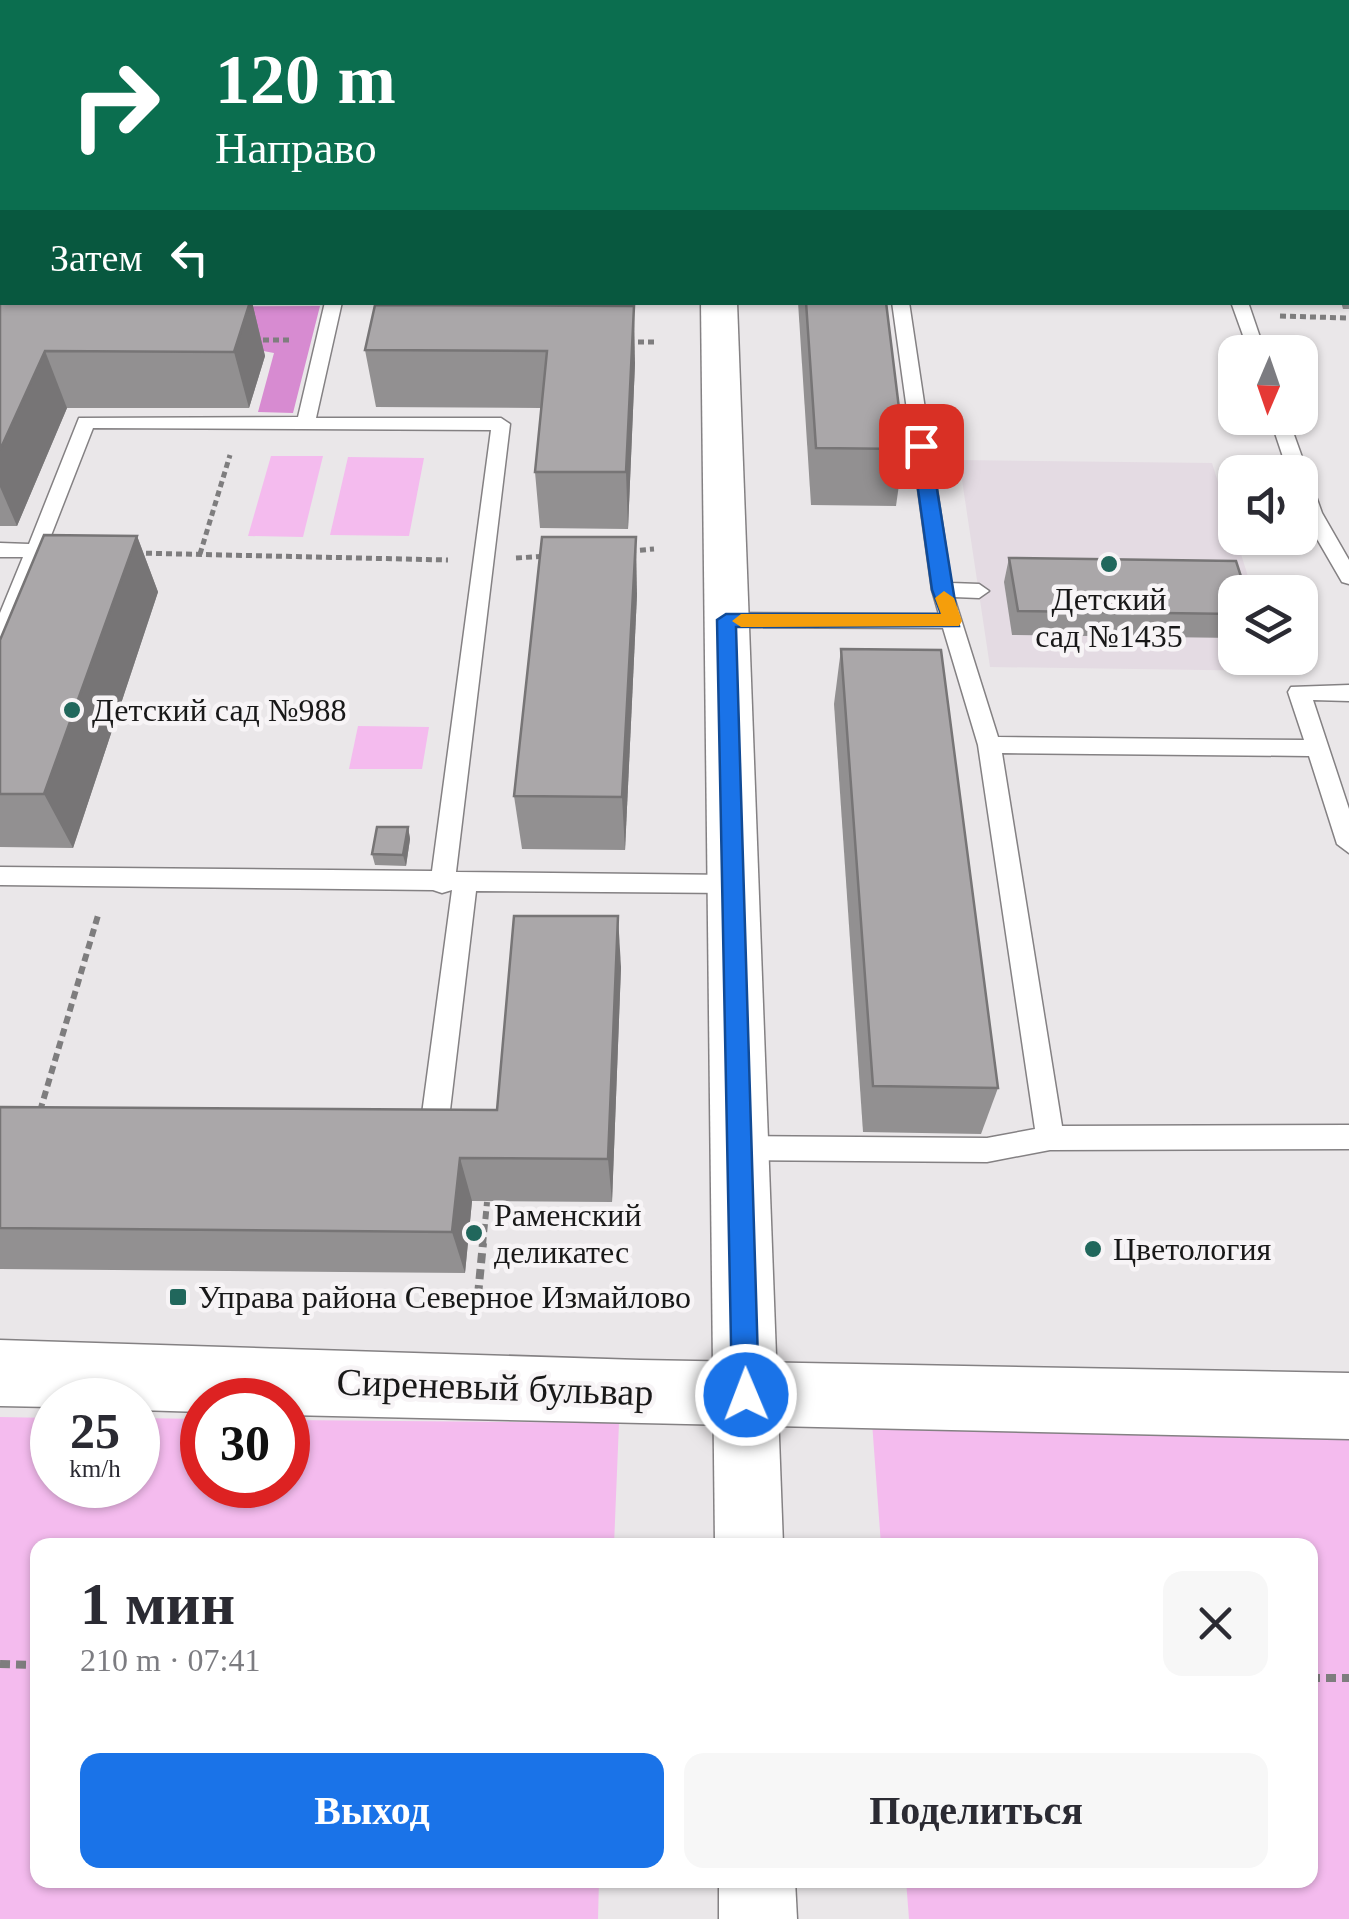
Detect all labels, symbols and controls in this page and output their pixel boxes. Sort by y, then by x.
icon: right [50,40,180,170]
text: 120 m [215,41,396,118]
text: Направо [215,123,377,173]
icon: left [162,230,217,285]
text: Затем [50,237,142,279]
north arrow [1218,335,1318,435]
map controls [1218,335,1318,675]
pin [879,404,964,489]
icon: arrive [894,419,949,474]
button: sound [1218,455,1318,555]
marker: Детский сад №1435 [1098,553,1120,575]
button: layers [1218,575,1318,675]
place label: Детский сад №1435 [1035,581,1183,654]
place label: Детский сад №988 [92,692,346,728]
marker: Детский сад №988 [61,699,83,721]
place label: Раменский деликатес [494,1197,642,1270]
marker: Раменский деликатес [463,1222,485,1244]
place label: Цветология [1113,1231,1272,1267]
marker: Цветология [1082,1238,1104,1260]
place label: Управа района Северное Измайлово [198,1279,691,1315]
marker: Управа района Северное Измайлово [167,1286,189,1308]
position arrow [694,1343,798,1447]
street label: Сиреневый бульвар [336,1360,654,1414]
speed limit sign: 30 [180,1378,310,1508]
text: 25 [70,1403,120,1459]
text: km/h [69,1455,121,1482]
text: 1 мин [80,1571,235,1637]
button: close [1163,1571,1268,1676]
text: 210 m · 07:41 [80,1642,260,1678]
button: Выход [80,1753,664,1868]
button: Поделиться [684,1753,1268,1868]

